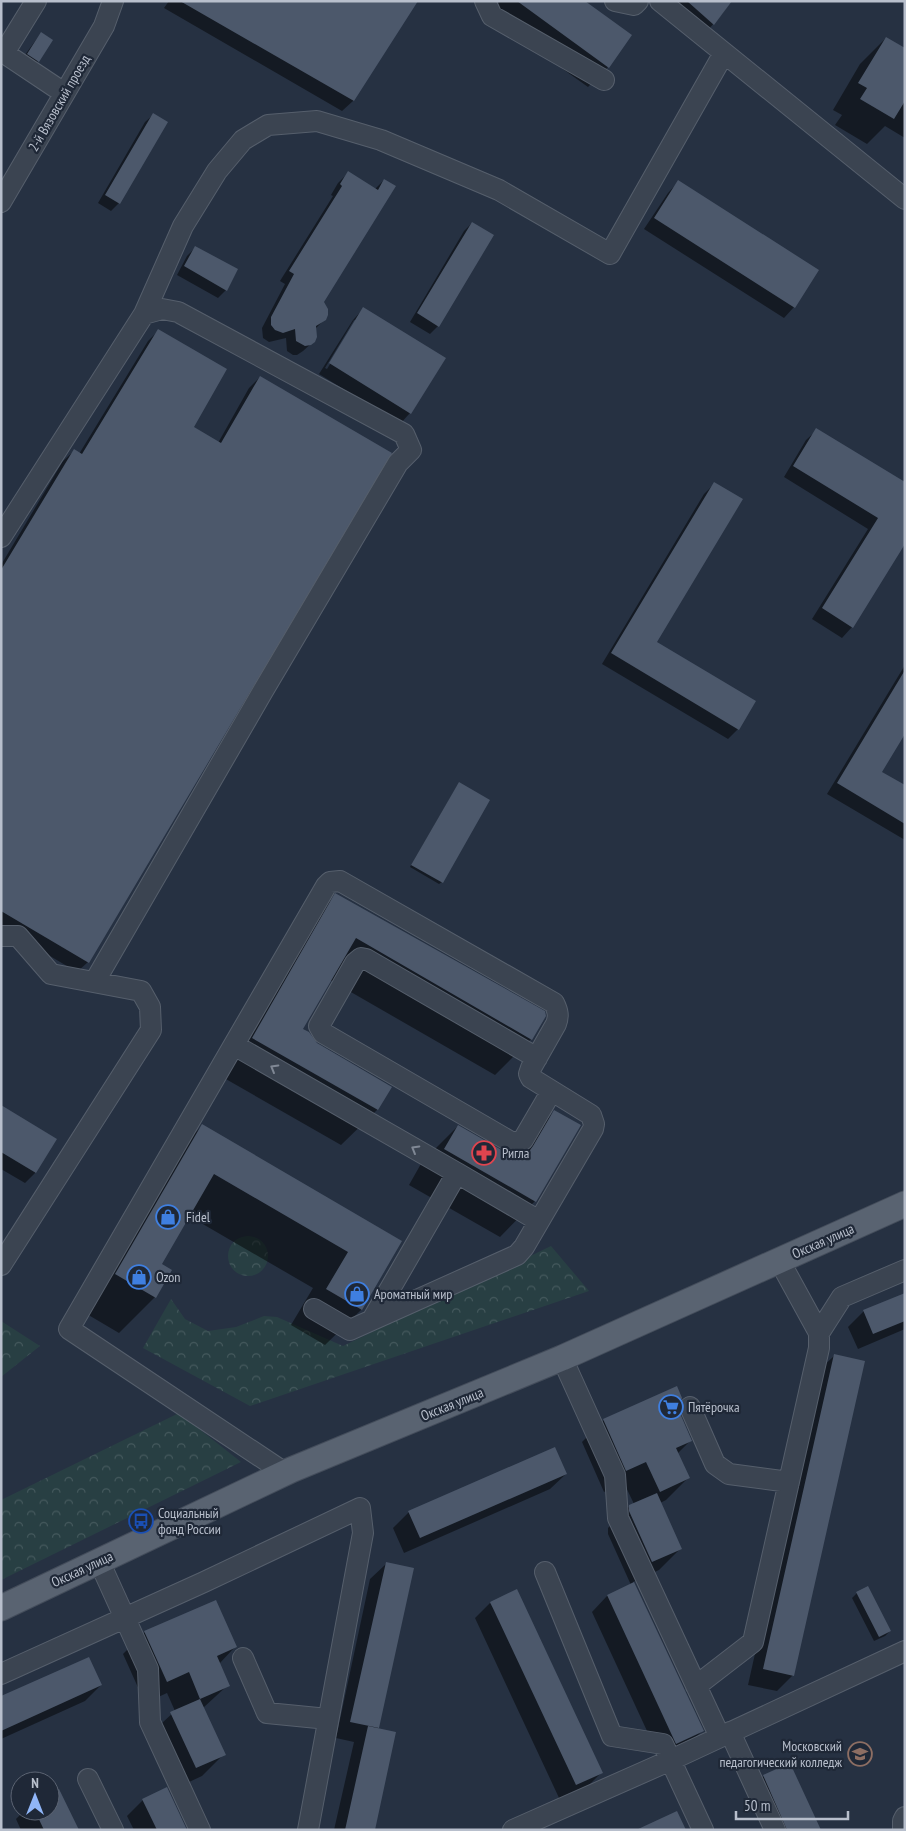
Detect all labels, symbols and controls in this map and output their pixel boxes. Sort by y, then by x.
street label: 2-й Вязовский проезд [24,51,94,155]
one-way arrow [270,1064,279,1074]
pharmacy icon: Ригла [471,1140,497,1166]
place label: Ригла [502,1144,529,1162]
one-way arrow [411,1145,420,1155]
shop icon: Fidel [155,1204,181,1230]
place label: Fidel [186,1208,211,1226]
street label: Окская улица [789,1219,857,1263]
shop icon: Ozon [126,1264,152,1290]
place label: Ozon [156,1268,181,1286]
shop icon: Ароматный мир [344,1281,370,1307]
place label: Ароматный мир [374,1285,452,1303]
street label: Окская улица [418,1383,486,1425]
supermarket icon: Пятёрочка [658,1394,684,1420]
place label: Пятёрочка [688,1398,740,1416]
place label: Социальный фонд России [158,1504,221,1538]
bus stop icon: Социальный фонд России [128,1508,154,1534]
street label: Окская улица [48,1547,116,1591]
place label: Московский педагогический колледж [720,1737,842,1771]
school or university icon: Московский педагогический колледж [847,1741,873,1767]
north arrow [10,1771,60,1821]
text: N [31,1774,39,1792]
scale bar [736,1788,848,1820]
text: 50 m [744,1796,770,1815]

